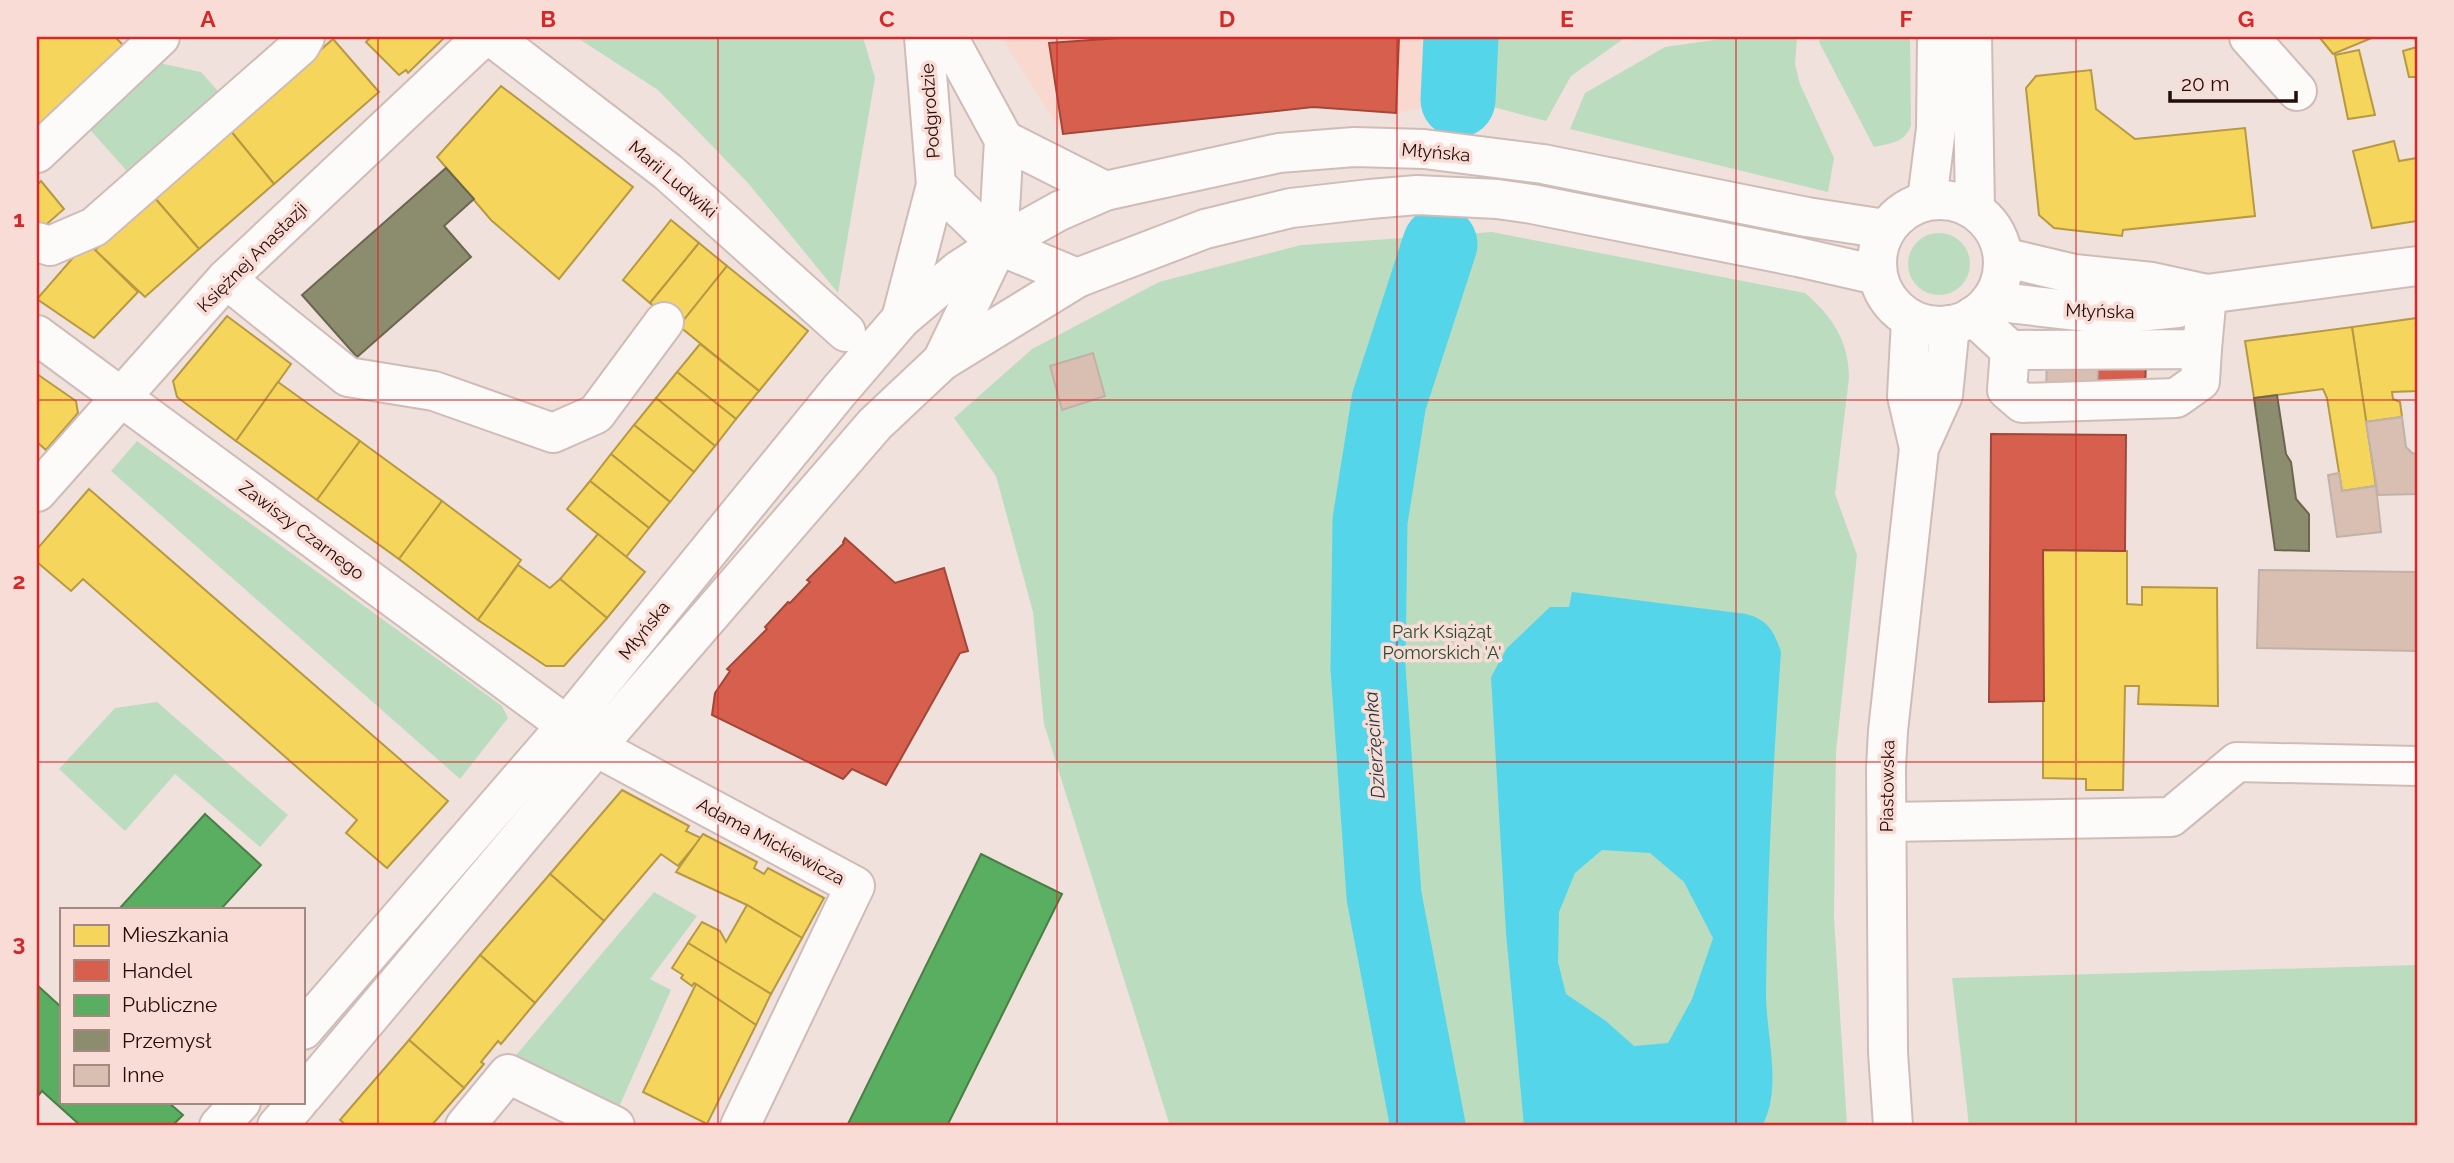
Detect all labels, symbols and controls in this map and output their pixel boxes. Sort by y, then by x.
text: A [200,5,216,32]
text: B [540,5,556,32]
text: C [879,5,895,32]
text: D [1219,5,1235,32]
text: E [1560,5,1574,32]
text: F [1899,5,1913,32]
text: G [2238,5,2254,32]
scale bar [2170,60,2296,104]
street label: Podgrodzie [916,62,944,159]
text: 20 m [2181,71,2229,96]
street label: Marii Ludwiki [625,136,721,222]
street label: Młyńska [1401,139,1471,165]
street label: Księżnej Anastazji [193,198,311,316]
text: 1 [13,205,25,232]
street label: Młyńska [2065,299,2135,323]
street label: Zawiszy Czarnego [235,476,369,584]
text: 2 [13,567,25,594]
street label: Młyńska [614,597,674,663]
park label: Park Książąt Pomorskich 'A' [1383,621,1501,663]
water label: Dzierżęcinka [1359,691,1389,799]
street label: Piastowska [1876,740,1898,832]
street label: Adama Mickiewicza [694,793,848,889]
legend [60,908,304,1104]
text: Mieszkania [122,922,229,947]
text: 3 [13,929,25,956]
text: Handel [122,958,192,983]
text: Publiczne [122,992,217,1017]
text: Przemysł [122,1028,212,1053]
text: Inne [122,1062,164,1087]

